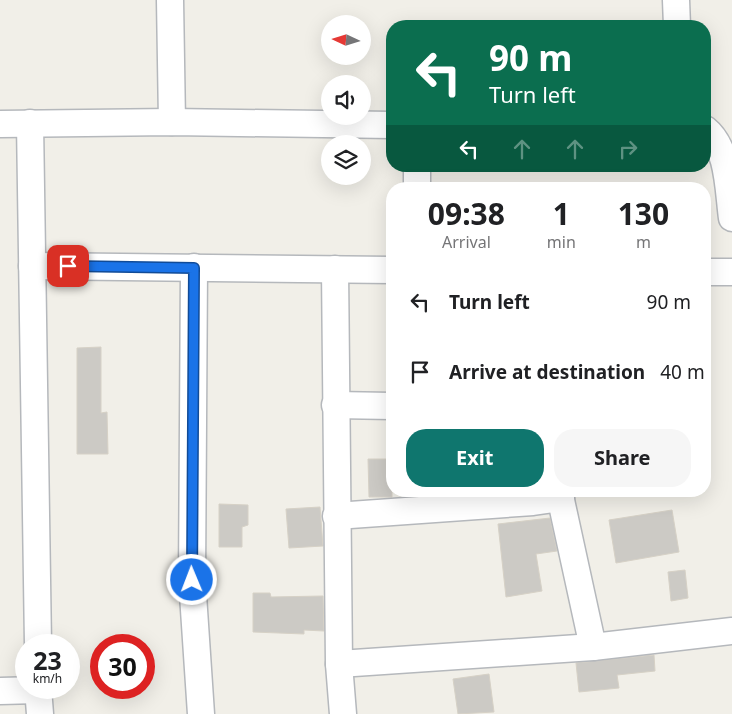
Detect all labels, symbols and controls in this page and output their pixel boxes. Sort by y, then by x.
north arrow [321,15,371,65]
map controls [321,15,371,185]
text: 90 m [489,34,572,81]
icon: left [406,40,471,105]
button: sound [321,75,371,125]
text: Turn left [489,79,576,109]
button: layers [321,135,371,185]
icon: left [455,135,483,163]
icon: ahead [508,135,536,163]
icon: ahead [561,135,589,163]
icon: right [614,135,642,163]
text: 09:38 [428,193,505,234]
text: 1 [553,193,570,234]
text: 130 [618,193,669,234]
text: Arrival [442,231,491,253]
text: min [547,231,576,253]
text: m [636,231,651,253]
pin [47,245,89,287]
icon: arrive [54,252,82,280]
icon: left [406,288,434,316]
text: Turn left [449,289,530,315]
text: 90 m [647,289,691,315]
icon: arrive [406,358,434,386]
text: Arrive at destination [449,359,645,385]
text: 40 m [660,359,705,385]
button: Exit [406,429,544,487]
button: Share [554,429,691,487]
position arrow [165,553,217,605]
speed limit sign: 30 [90,634,155,699]
text: 23 [33,643,62,677]
text: km/h [33,670,62,687]

